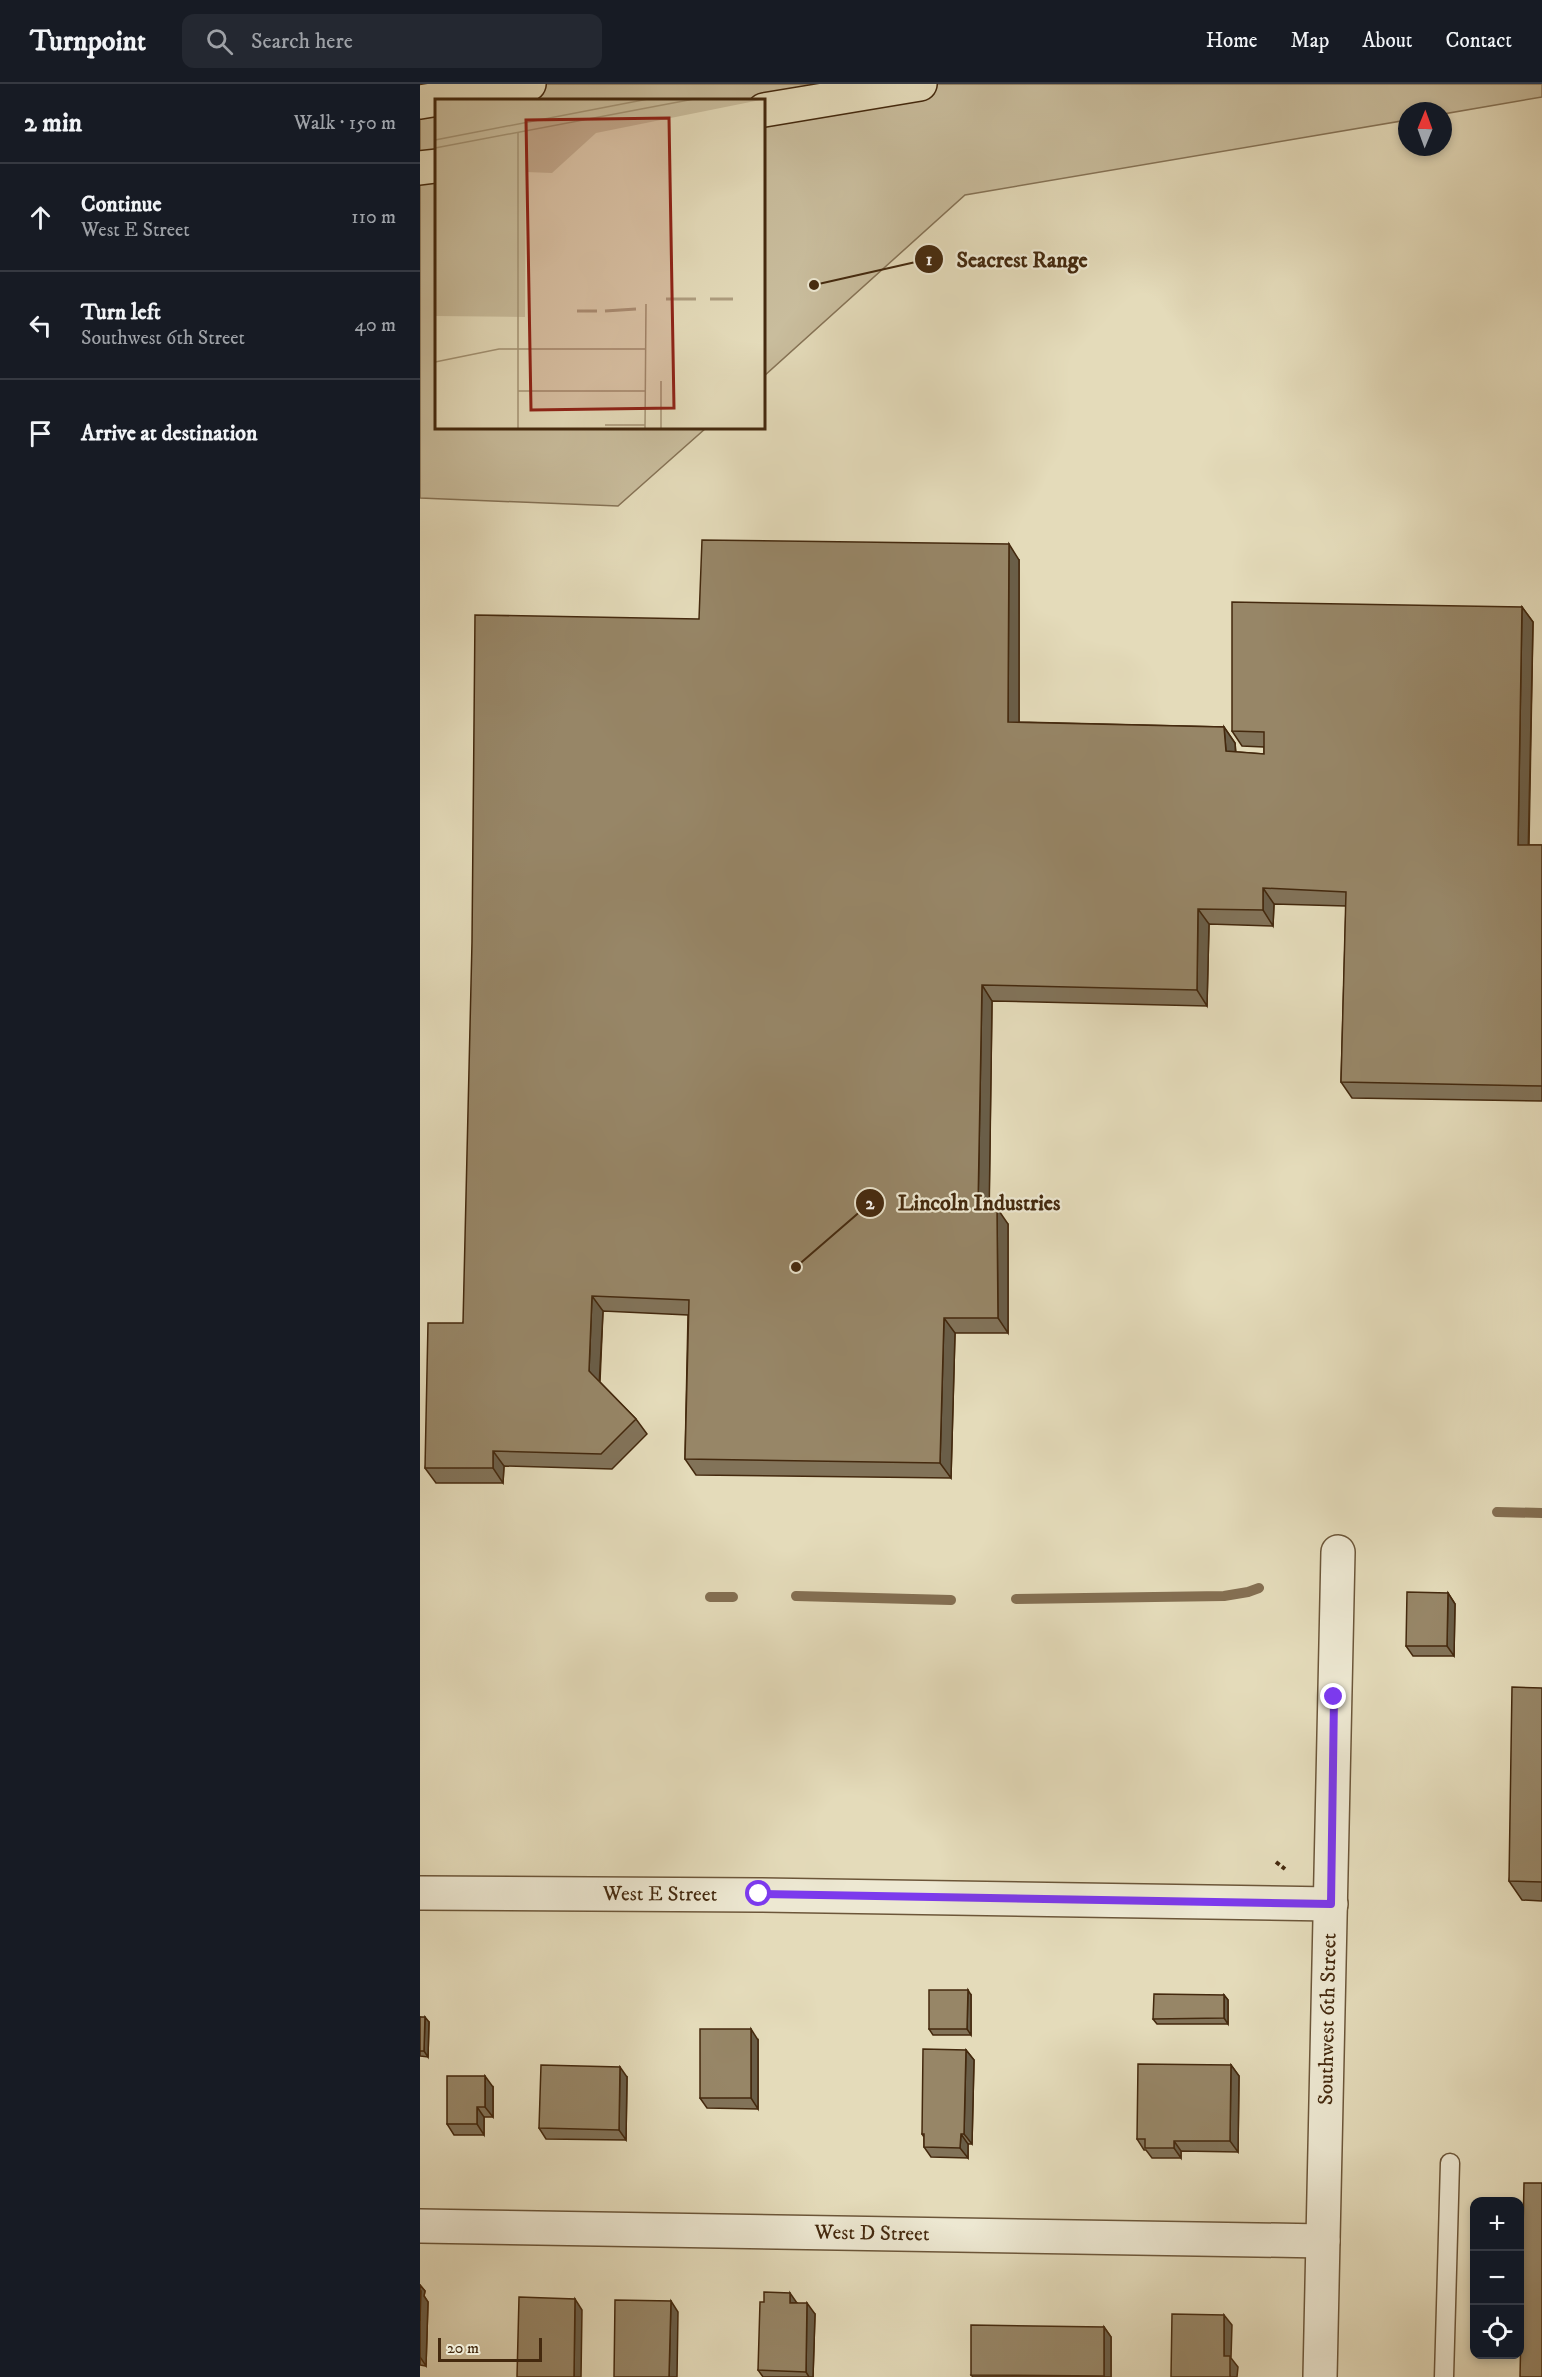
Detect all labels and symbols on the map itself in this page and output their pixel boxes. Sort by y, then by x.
inset map [435,99,765,429]
north arrow [1398,102,1452,156]
callout: Seacrest Range [914,239,1100,279]
text: Seacrest Range [956,247,1088,274]
text: 1 [926,249,933,271]
callout: Lincoln Industries [855,1183,1072,1223]
text: Lincoln Industries [898,1190,1061,1217]
text: 2 [866,1193,876,1215]
route end [1320,1683,1346,1709]
route start [745,1880,771,1906]
street label: West E Street [602,1881,717,1908]
street label: Southwest 6th Street [1313,1932,1343,2106]
street label: West D Street [813,2220,930,2247]
scale bar [438,2335,542,2362]

